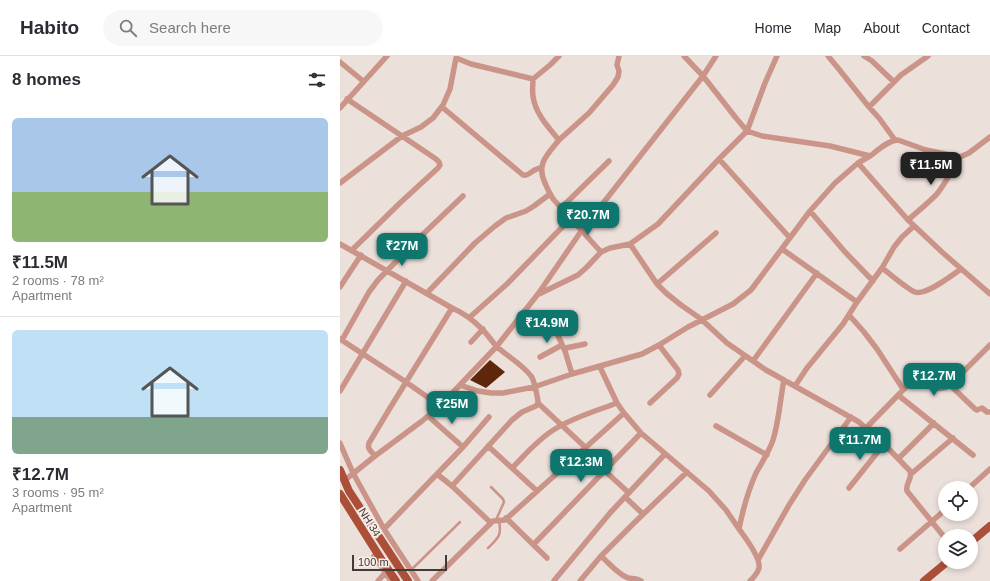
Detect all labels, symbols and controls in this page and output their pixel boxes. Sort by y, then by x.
search box [103,10,383,46]
text: Habito [20,17,79,38]
icon: search [117,17,139,39]
text: Search here [149,19,231,36]
text: Home [755,20,792,36]
text: Map [814,20,841,36]
text: About [863,20,900,36]
text: Contact [922,20,970,36]
icon: filters [306,69,328,91]
text: 8 homes [12,70,81,89]
icon: home [134,144,206,216]
pin: ₹11.5M [898,152,964,186]
text: ₹11.5M [910,157,952,172]
pin: ₹20.7M [555,202,621,236]
text: ₹20.7M [566,207,610,222]
pin: ₹27M [378,233,426,267]
text: ₹27M [386,238,418,253]
text: ₹11.5M [12,253,68,272]
text: 2 rooms · 78 m² [12,273,104,288]
text: Apartment [12,288,72,303]
pin: ₹14.9M [514,310,580,344]
text: ₹14.9M [525,315,569,330]
icon: home [134,356,206,428]
pin: ₹12.7M [901,363,967,397]
text: ₹12.7M [912,368,956,383]
pin: ₹25M [428,391,476,425]
text: ₹25M [436,396,468,411]
pin: ₹11.7M [827,427,893,461]
text: ₹11.7M [839,432,881,447]
pin: ₹12.3M [548,449,614,483]
text: ₹12.3M [559,454,603,469]
text: ₹12.7M [12,465,69,484]
map controls [938,481,978,569]
button: locate [938,481,978,521]
text: 3 rooms · 95 m² [12,485,104,500]
text: Apartment [12,500,72,515]
street label: NH 34 [357,506,383,538]
button: layers [938,529,978,569]
scale bar [352,553,447,572]
text: 100 m [358,556,389,568]

